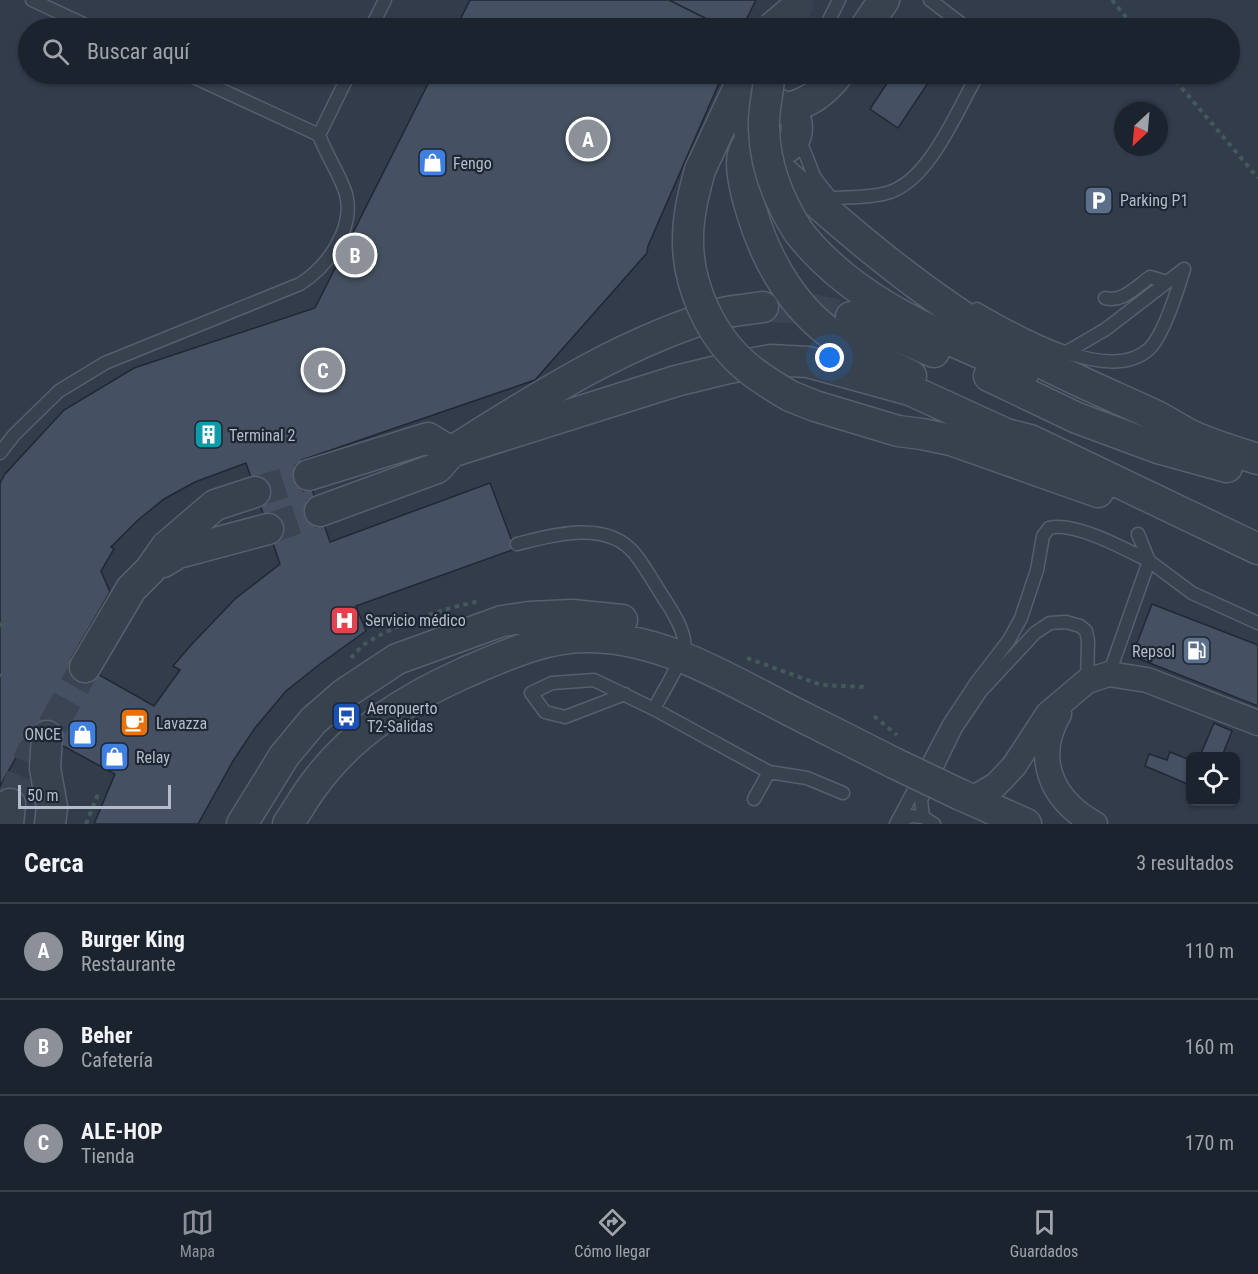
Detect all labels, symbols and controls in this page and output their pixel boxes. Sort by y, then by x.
search box [18,18,1240,84]
icon: search [39,35,72,68]
text: Buscar aquí [87,39,190,64]
north arrow [1114,102,1168,156]
pin: A [568,116,608,162]
shop icon: Fengo [416,147,448,179]
place label: Fengo [453,154,492,173]
parking icon: Parking P1 [1083,184,1115,216]
place label: Parking P1 [1120,191,1188,210]
pin: B [336,232,374,278]
your location [815,343,844,372]
pin: C [304,348,342,392]
building icon: Terminal 2 [192,419,224,451]
place label: Terminal 2 [229,426,295,445]
hospital icon: Servicio médico [328,604,360,636]
place label: Servicio médico [365,611,466,630]
fuel station icon: Repsol [1180,635,1212,667]
place label: Repsol [1132,642,1175,661]
place label: Aeropuerto T2-Salidas [367,699,437,736]
bus stop icon: Aeropuerto T2-Salidas [330,701,362,733]
cafe icon: Lavazza [119,707,151,739]
place label: Lavazza [156,714,207,733]
shop icon: ONCE [66,718,98,750]
place label: ONCE [24,725,61,744]
shop icon: Relay [99,741,131,773]
place label: Relay [136,748,170,767]
map controls [1186,752,1240,806]
button: locate [1186,752,1240,806]
scale bar [18,782,171,810]
text: 50 m [27,786,59,805]
text: Cerca [24,848,84,878]
text: 3 resultados [1136,851,1234,875]
text: Burger King [81,927,185,952]
text: A [38,939,49,963]
text: 110 m [1185,939,1234,963]
text: Restaurante [81,952,176,976]
text: Beher [81,1023,133,1048]
text: B [38,1035,49,1059]
text: 160 m [1185,1035,1234,1059]
text: Cafetería [81,1048,153,1072]
text: ALE-HOP [81,1119,163,1144]
text: C [38,1131,49,1155]
text: 170 m [1185,1131,1234,1155]
text: Tienda [81,1144,135,1168]
tab: Mapa [180,1206,215,1261]
tab: Cómo llegar [574,1206,650,1261]
tab: Guardados [1010,1206,1078,1261]

